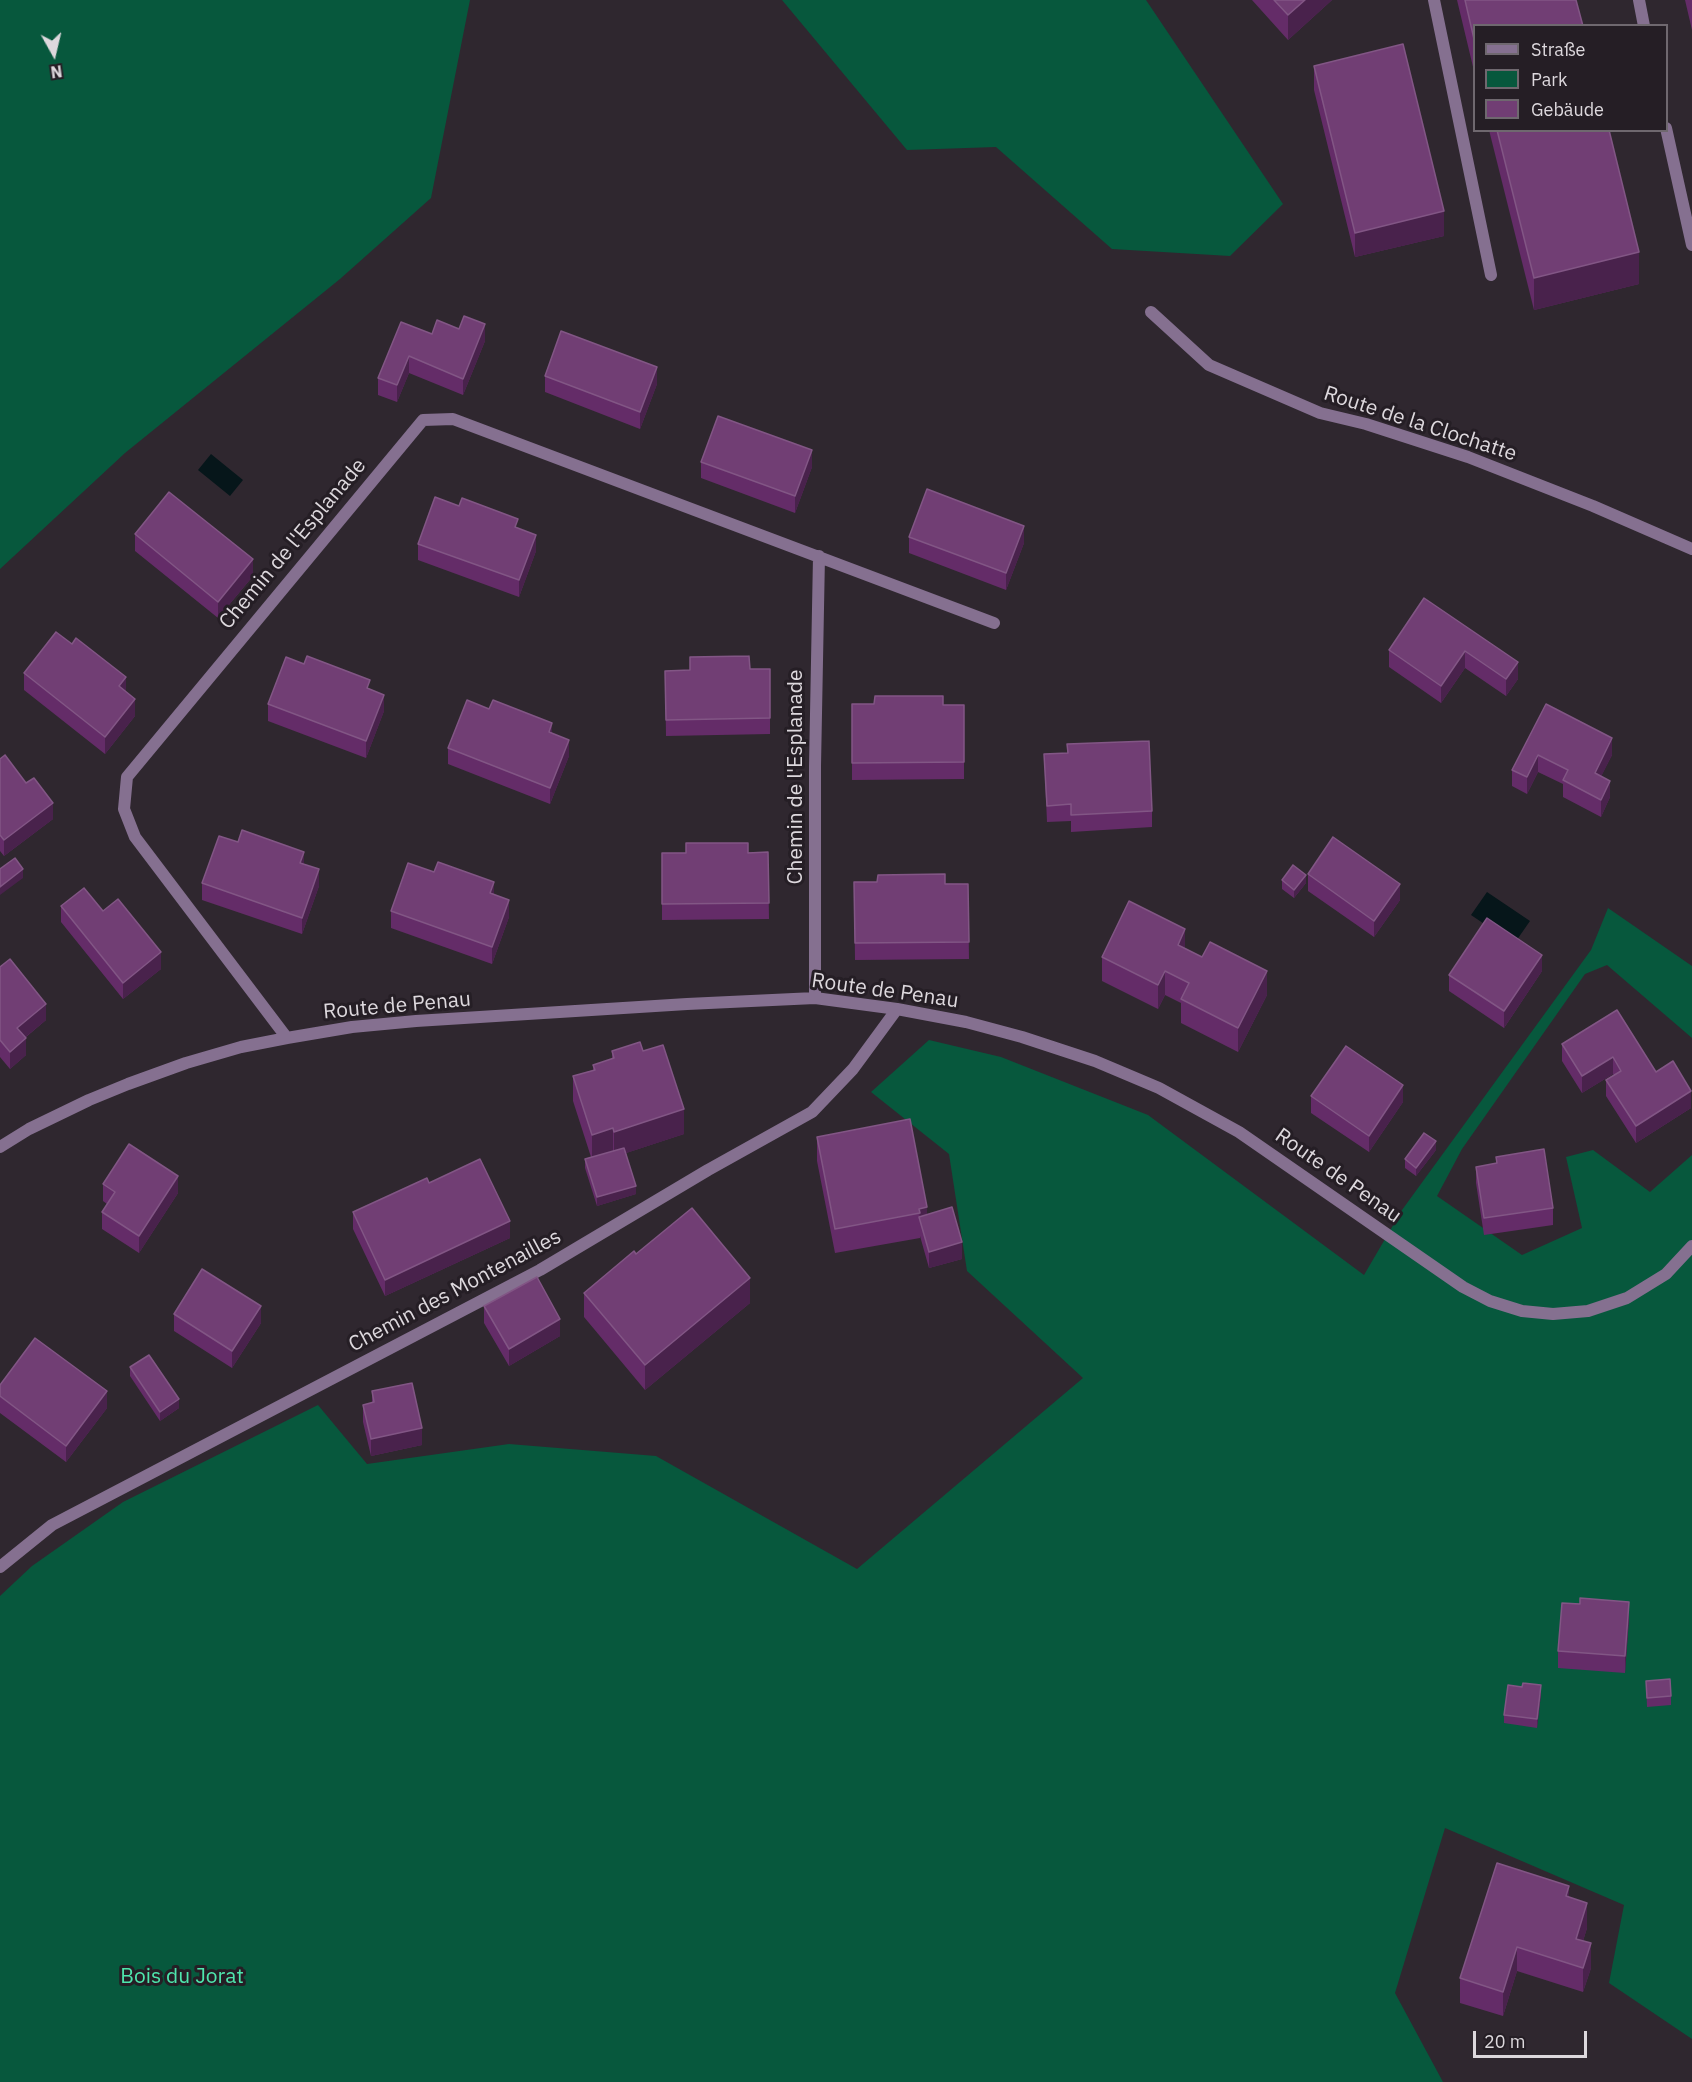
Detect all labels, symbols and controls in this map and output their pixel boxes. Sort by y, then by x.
north arrow [24,24,84,84]
legend [1473,24,1668,132]
text: Straße [1531,38,1585,61]
text: N [49,61,64,83]
text: Park [1531,68,1567,91]
text: Gebäude [1531,98,1604,121]
street label: Route de la Clochatte [1320,381,1520,467]
street label: Chemin de l'Esplanade [214,454,372,634]
street label: Chemin de l'Esplanade [783,670,809,884]
street label: Route de Penau [810,968,960,1014]
street label: Route de Penau [322,987,472,1025]
street label: Route de Penau [1270,1123,1406,1229]
street label: Chemin des Montenailles [345,1224,565,1358]
park label: Bois du Jorat [120,1964,244,1990]
scale bar [1476,2019,1590,2057]
text: 20 m [1484,2030,1526,2053]

